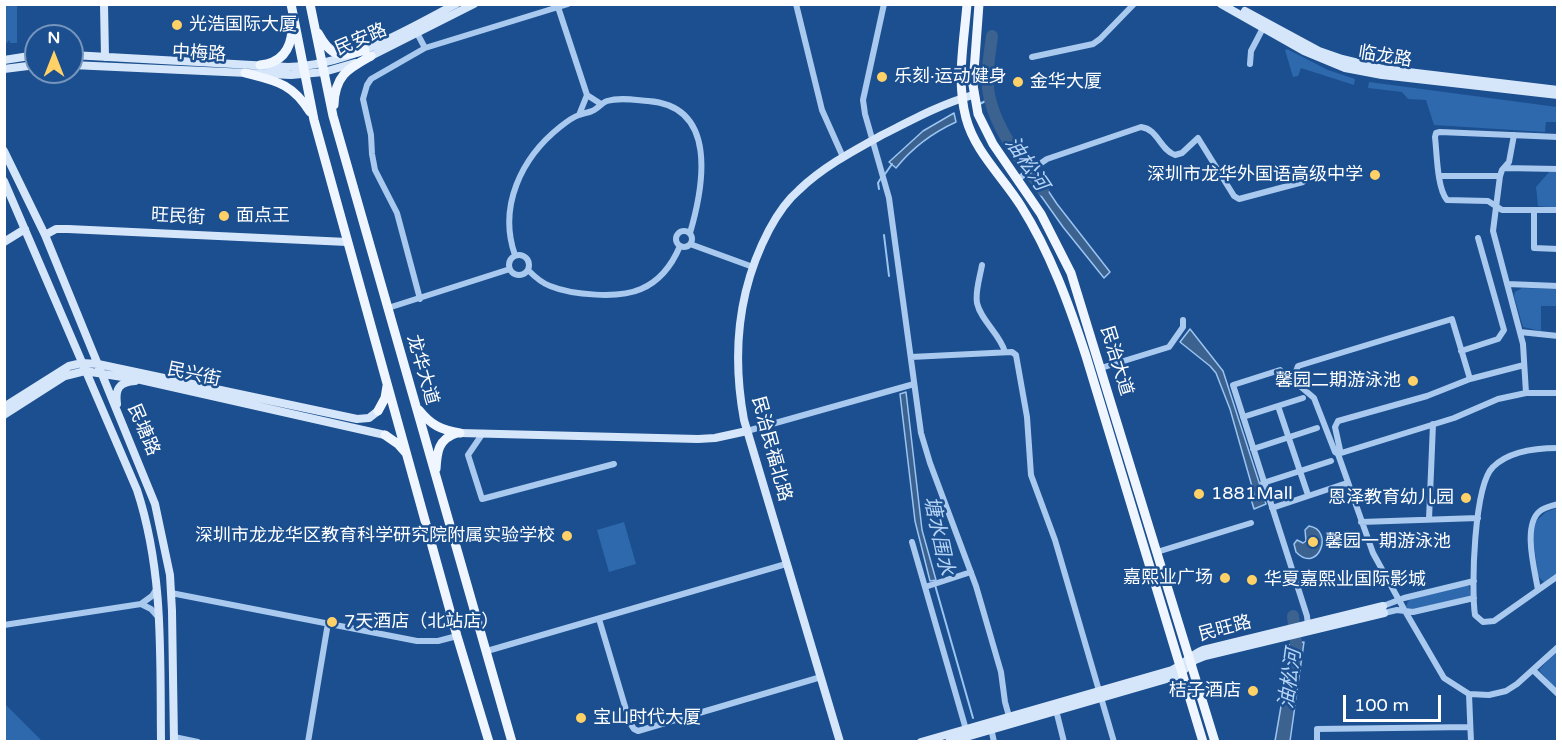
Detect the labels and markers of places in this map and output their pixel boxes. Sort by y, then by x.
place label: 光浩国际大厦 [189,14,297,36]
marker: 光浩国际大厦 [170,18,184,32]
place label: 乐刻·运动健身 [894,66,1007,88]
marker: 乐刻·运动健身 [875,70,889,84]
place label: 金华大厦 [1030,71,1102,93]
marker: 金华大厦 [1011,75,1025,89]
place label: 深圳市龙华外国语高级中学 [1147,164,1363,186]
marker: 深圳市龙华外国语高级中学 [1368,168,1382,182]
place label: 面点王 [236,205,290,227]
marker: 面点王 [217,209,231,223]
place label: 馨园二期游泳池 [1275,370,1401,392]
marker: 馨园二期游泳池 [1406,374,1420,388]
place label: 1881Mall [1211,483,1293,505]
marker: 1881Mall [1192,487,1206,501]
place label: 恩泽教育幼儿园 [1328,487,1454,509]
marker: 恩泽教育幼儿园 [1459,491,1473,505]
place label: 深圳市龙龙华区教育科学研究院附属实验学校 [195,525,555,547]
marker: 深圳市龙龙华区教育科学研究院附属实验学校 [560,529,574,543]
place label: 馨园一期游泳池 [1325,531,1451,553]
marker: 馨园一期游泳池 [1306,535,1320,549]
place label: 嘉熙业广场 [1123,567,1213,589]
place label: 华夏嘉熙业国际影城 [1264,569,1426,591]
marker: 嘉熙业广场 [1218,571,1232,585]
marker: 华夏嘉熙业国际影城 [1245,573,1259,587]
place label: 7天酒店（北站店） [344,611,499,633]
marker: 7天酒店（北站店） [325,615,339,629]
place label: 桔子酒店 [1169,680,1241,702]
marker: 桔子酒店 [1246,684,1260,698]
place label: 宝山时代大厦 [593,707,701,729]
marker: 宝山时代大厦 [574,711,588,725]

